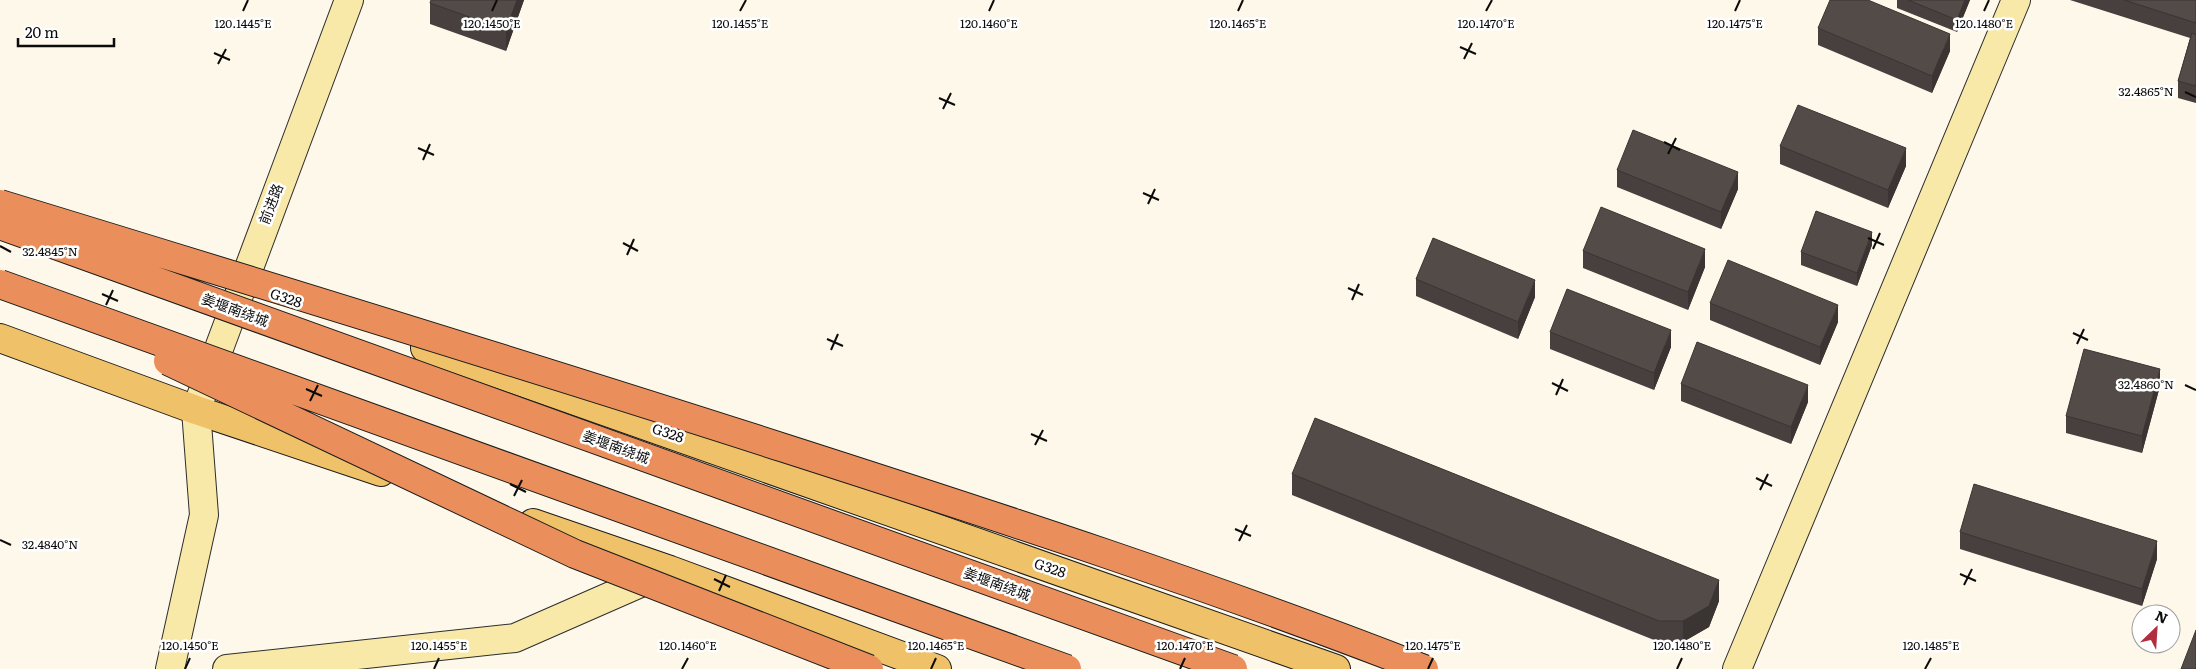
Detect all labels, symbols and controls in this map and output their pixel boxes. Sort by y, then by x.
text: 120.1445°E [214,14,272,32]
text: 120.1450°E [463,14,521,32]
text: 120.1455°E [712,14,769,32]
text: 120.1460°E [960,14,1018,32]
text: 120.1465°E [1209,14,1267,32]
text: 120.1470°E [1457,14,1515,32]
text: 120.1475°E [1707,14,1763,32]
text: 120.1480°E [1955,14,2013,32]
scale bar [18,15,114,47]
text: 20 m [25,20,59,43]
text: 32.4865°N [2118,82,2174,100]
street label: 前进路 [253,180,287,227]
text: 32.4845°N [22,242,78,260]
street label: G328 [268,282,305,312]
street label: 姜堰南绕城 [199,288,272,330]
text: 32.4860°N [2118,375,2174,393]
street label: G328 [650,417,687,447]
street label: 姜堰南绕城 [580,425,653,467]
text: 32.4840°N [22,535,78,553]
street label: G328 [1032,552,1069,582]
street label: 姜堰南绕城 [961,562,1034,604]
north arrow [2131,604,2181,654]
text: N [2152,605,2172,628]
text: 120.1450°E [161,636,219,654]
text: 120.1455°E [411,636,468,654]
text: 120.1460°E [659,636,717,654]
text: 120.1465°E [907,636,965,654]
text: 120.1470°E [1156,636,1214,654]
text: 120.1475°E [1405,636,1461,654]
text: 120.1480°E [1653,636,1711,654]
text: 120.1485°E [1902,636,1960,654]

